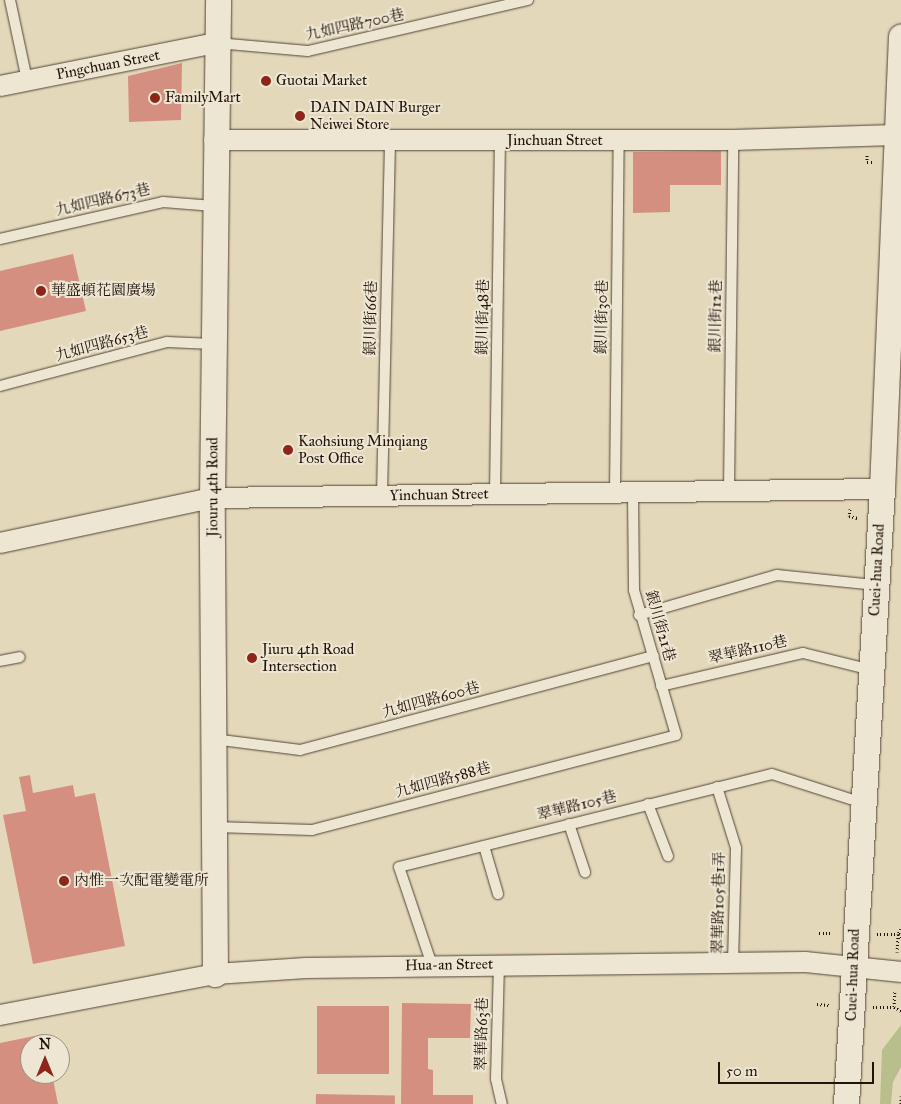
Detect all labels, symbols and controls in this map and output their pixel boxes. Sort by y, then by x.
street label: 九如四路700巷 [304,6,406,44]
street label: Pingchuan Street [55,46,161,84]
place label: Guotai Market [276,72,367,90]
marker: Guotai Market [260,75,272,87]
place label: FamilyMart [165,89,241,107]
marker: FamilyMart [149,92,161,104]
place label: DAIN DAIN Burger Neiwei Store [310,98,440,133]
marker: DAIN DAIN Burger Neiwei Store [294,110,306,122]
street label: Jinchuan Street [507,132,603,150]
street label: 九如四路673巷 [54,180,152,220]
street label: 銀川街48巷 [473,279,493,355]
street label: 銀川街30巷 [592,279,612,355]
street label: 銀川街12巷 [706,279,726,353]
street label: 銀川街66巷 [361,280,381,356]
place label: 華盛頓花園廣場 [51,282,156,300]
marker: 華盛頓花園廣場 [35,285,47,297]
street label: 九如四路653巷 [53,323,151,365]
place label: Kaohsiung Minqiang Post Office [298,432,427,467]
street label: Jiouru 4th Road [204,437,222,537]
marker: Kaohsiung Minqiang Post Office [282,444,294,456]
street label: Yinchuan Street [389,485,489,505]
street label: Cuei-hua Road [866,523,888,617]
street label: 銀川街21巷 [641,588,679,664]
street label: 翠華路110巷 [707,632,789,668]
place label: Jiuru 4th Road Intersection [262,640,354,675]
marker: Jiuru 4th Road Intersection [246,652,258,664]
street label: 九如四路600巷 [380,678,482,722]
street label: 九如四路588巷 [393,759,493,801]
street label: 翠華路105巷 [535,787,619,825]
street label: 翠華路105巷1弄 [709,852,729,954]
place label: 內惟一次配電變電所 [74,872,209,890]
marker: 內惟一次配電變電所 [58,875,70,887]
street label: Cuei-hua Road [842,928,864,1022]
street label: Hua-an Street [405,955,493,975]
street label: 翠華路63巷 [472,997,492,1071]
north arrow [20,1034,70,1084]
text: N [39,1036,51,1053]
scale bar [721,1052,877,1084]
text: 50 m [726,1062,758,1080]

